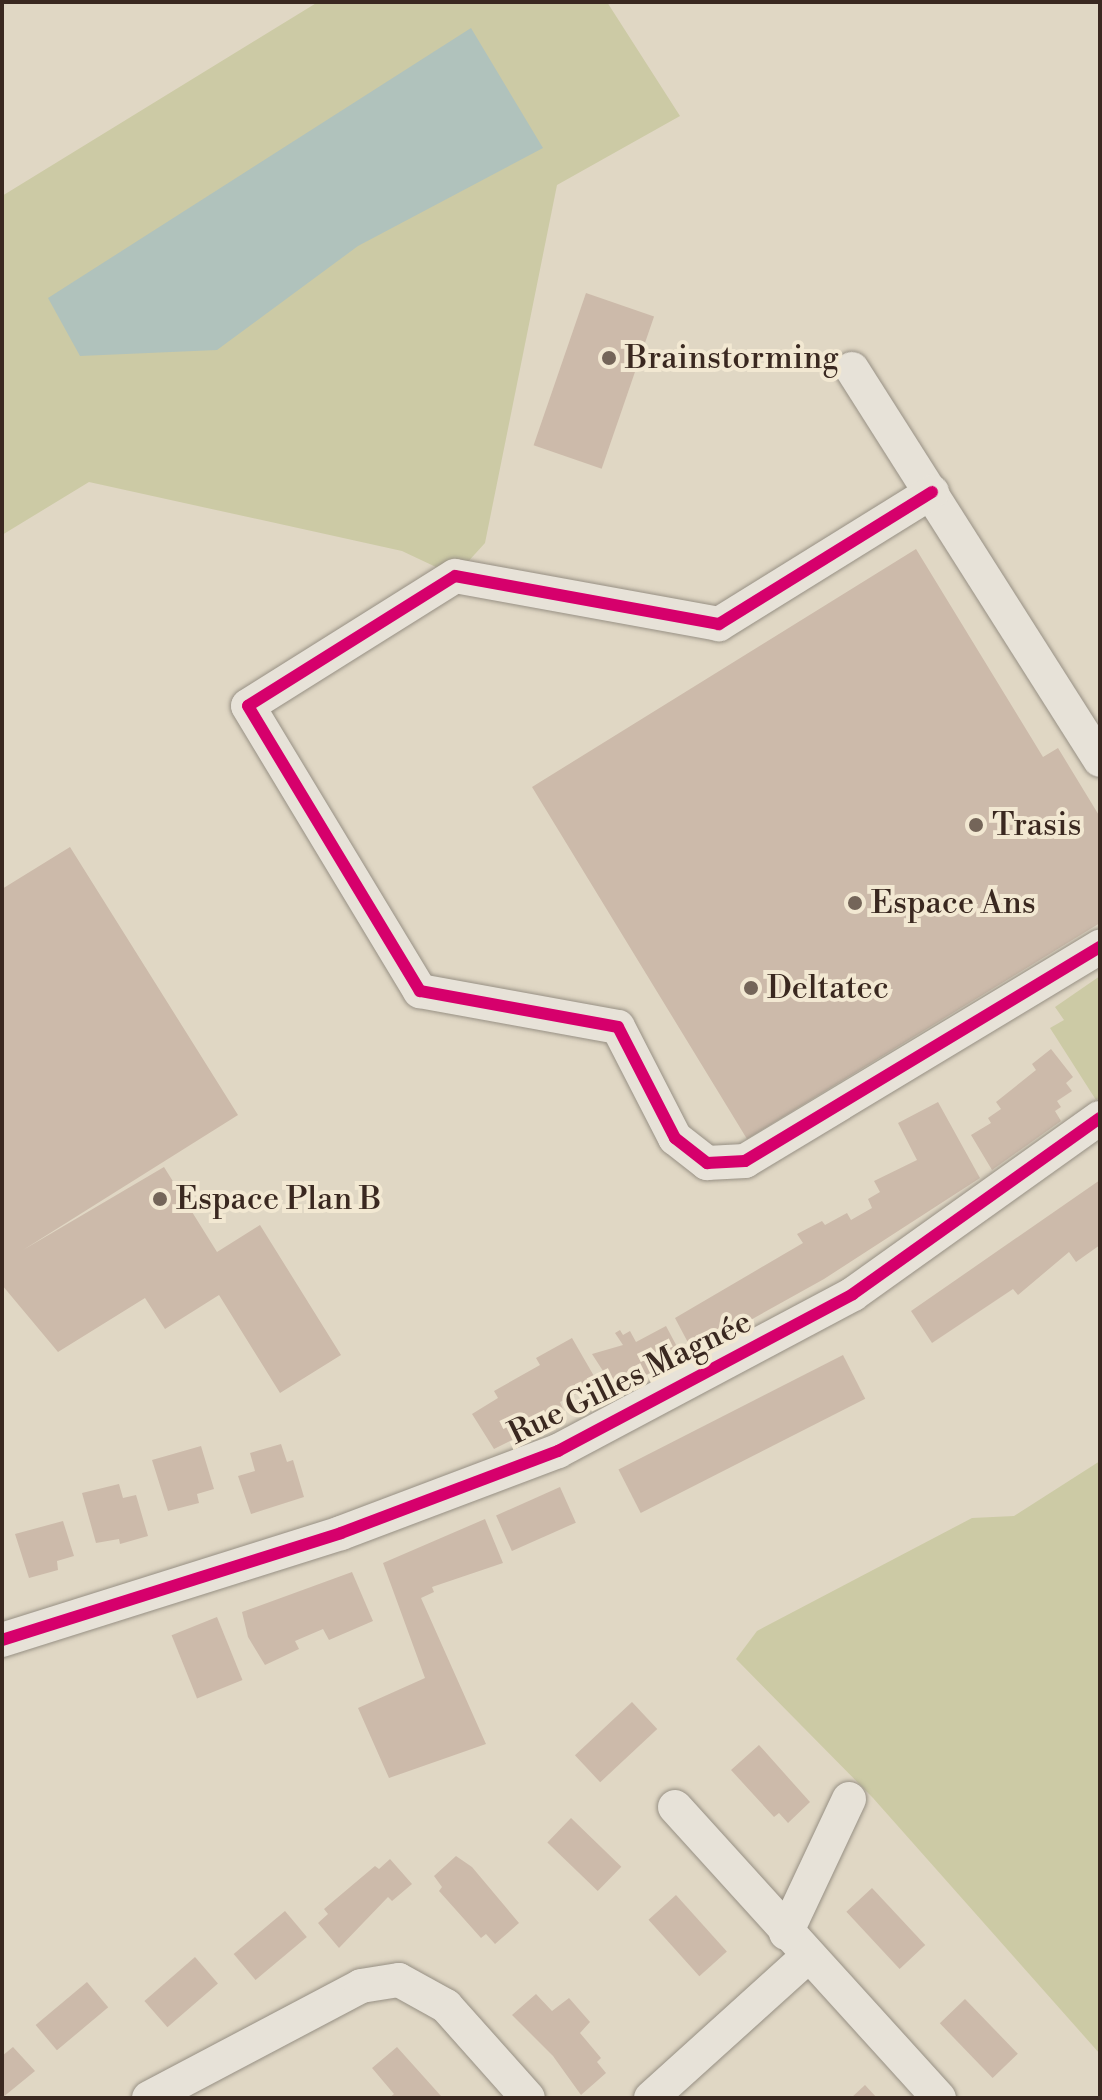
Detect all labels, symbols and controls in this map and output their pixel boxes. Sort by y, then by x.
place label: Brainstorming [625,339,839,377]
marker: Brainstorming [600,349,618,367]
place label: Trasis [992,806,1082,844]
marker: Trasis [967,816,985,834]
place label: Espace Ans [871,884,1036,922]
marker: Espace Ans [846,894,864,912]
place label: Deltatec [767,969,889,1007]
marker: Deltatec [742,979,760,997]
place label: Espace Plan B [176,1180,381,1218]
marker: Espace Plan B [151,1190,169,1208]
street label: Rue Gilles Magnée [502,1303,758,1453]

